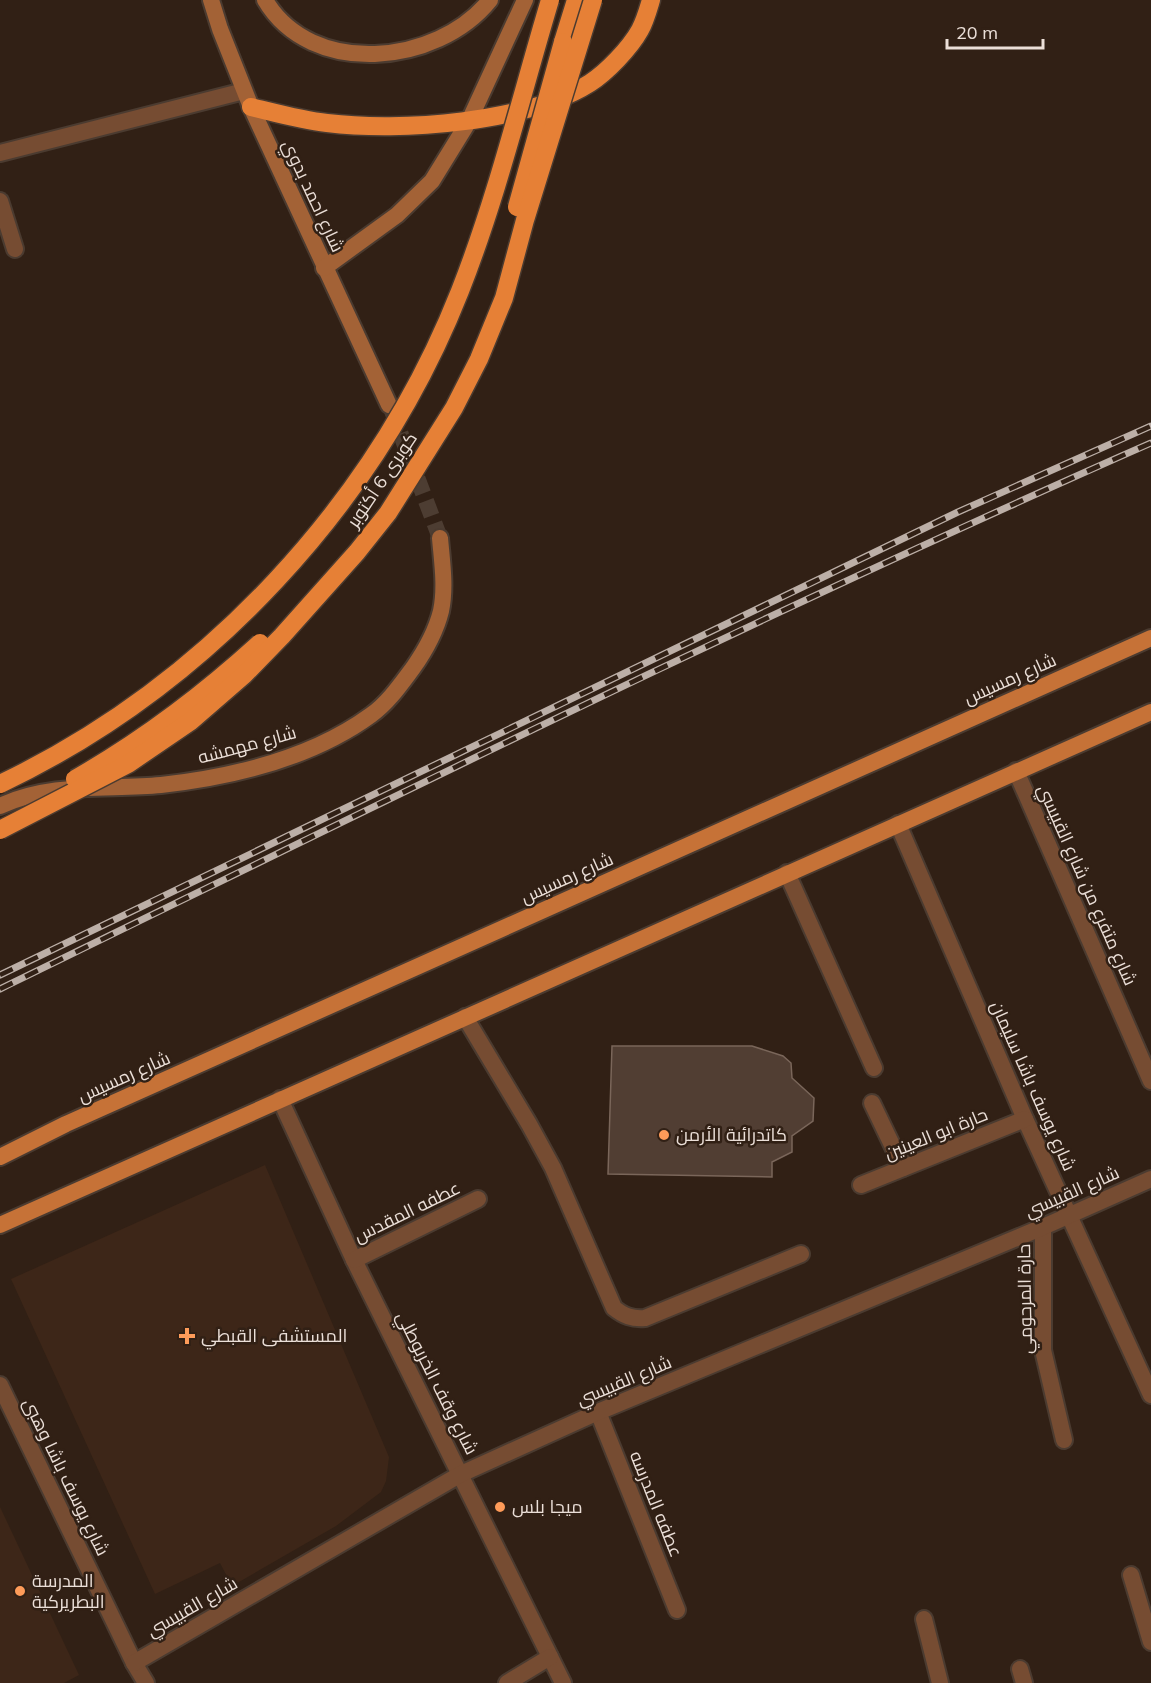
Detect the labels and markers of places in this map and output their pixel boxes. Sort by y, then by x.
place label: كاتدرائية الأرمن [676,1123,787,1146]
marker: كاتدرائية الأرمن [657,1128,671,1142]
place label: المستشفى القبطي [201,1324,347,1350]
marker: المستشفى القبطي [178,1327,196,1345]
place label: ميجا بلس [512,1495,583,1518]
marker: ميجا بلس [493,1500,507,1514]
place label: المدرسة البطريركية [32,1569,105,1613]
marker: المدرسة البطريركية [13,1584,27,1598]

